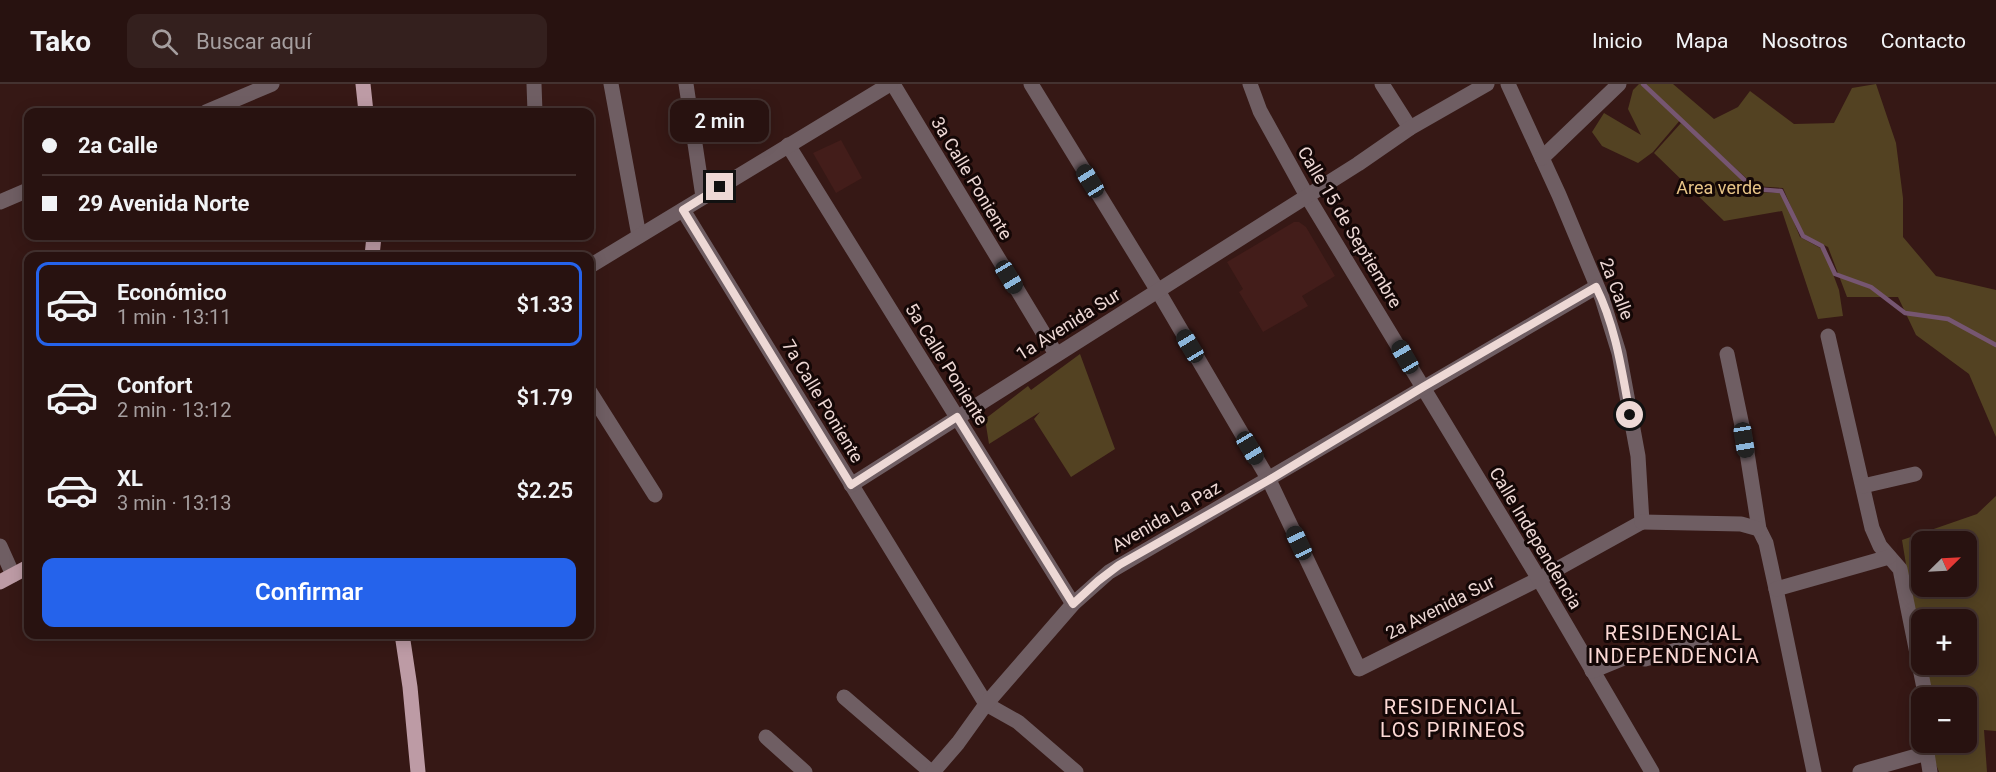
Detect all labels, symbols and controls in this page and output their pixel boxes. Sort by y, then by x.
search box [127,14,547,68]
text: Tako [30,25,91,58]
icon: search [148,25,181,58]
text: Buscar aquí [196,29,312,54]
text: Inicio [1592,29,1642,53]
text: Mapa [1675,29,1728,53]
text: Nosotros [1761,29,1848,53]
text: Contacto [1881,29,1966,53]
callout: 2 min [670,100,770,142]
text: 2 min [694,109,745,133]
street label: 3a Calle Poniente [927,113,1017,243]
text: 2a Calle [78,133,158,158]
street label: Calle 15 de Septiembre [1293,142,1407,312]
car [1073,161,1107,201]
route end [706,173,733,200]
park label: Area verde [1676,177,1762,198]
text: 29 Avenida Norte [78,191,249,216]
street label: 2a Calle [1596,255,1638,323]
car [992,257,1026,297]
icon: car [45,277,99,331]
text: Económico [117,280,227,305]
street label: 1a Avenida Sur [1012,283,1124,365]
text: $1.33 [516,292,573,317]
street label: 5a Calle Poniente [901,299,993,429]
text: 1 min · 13:11 [117,305,232,329]
car [1173,326,1207,366]
street label: 7a Calle Poniente [778,336,868,466]
car [1388,337,1422,377]
icon: car [45,370,99,424]
text: Confort [117,373,192,398]
text: $1.79 [516,385,573,410]
text: 2 min · 13:12 [117,398,232,422]
route start [1616,401,1643,428]
car [1732,421,1756,459]
car [1233,428,1267,468]
icon: car [45,463,99,517]
street label: Calle Independencia [1485,463,1587,613]
text: XL [117,466,143,491]
street label: Avenida La Paz [1108,476,1224,556]
text: $2.25 [516,478,573,503]
text: 3 min · 13:13 [117,491,232,515]
car [1283,523,1315,563]
north arrow [1911,531,1977,597]
map controls [1911,531,1977,753]
button: Confirmar [42,558,576,627]
street label: 2a Avenida Sur [1382,571,1498,643]
button: + [1911,609,1977,675]
district label: RESIDENCIAL INDEPENDENCIA [1588,621,1760,668]
button: − [1911,687,1977,753]
district label: RESIDENCIAL LOS PIRINEOS [1380,695,1526,742]

